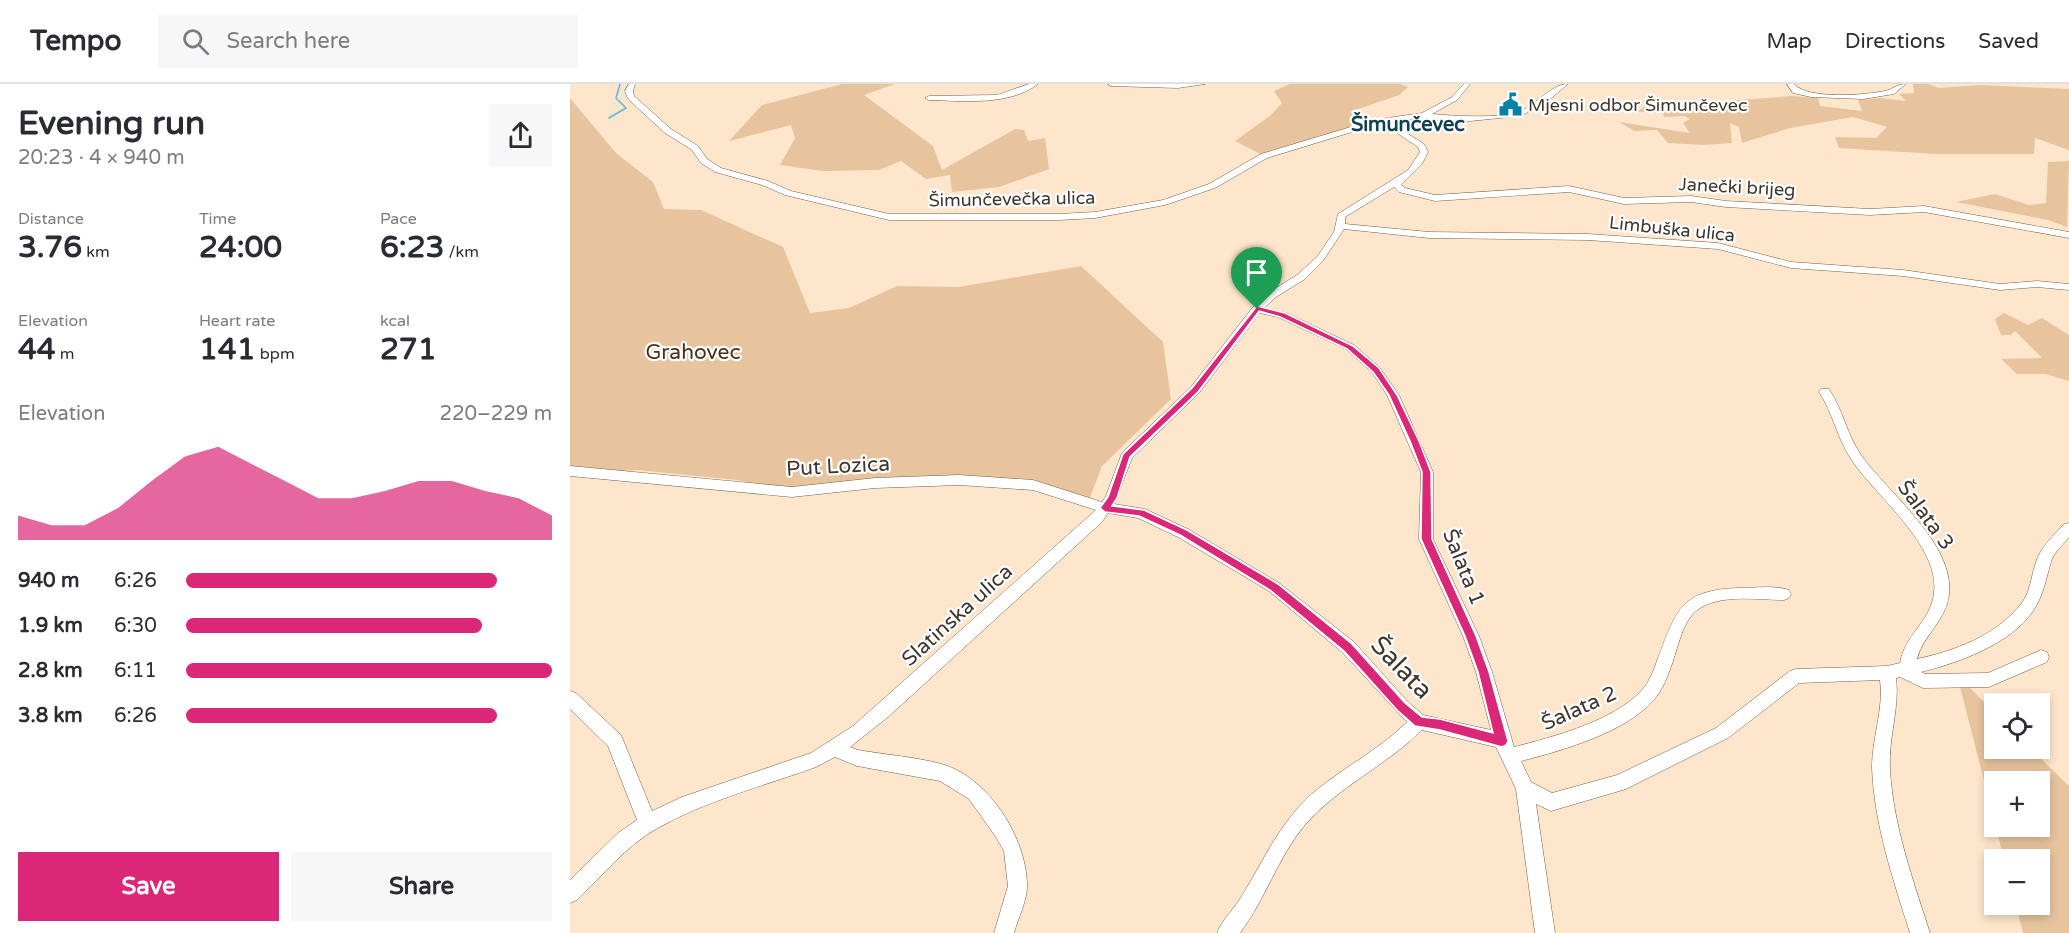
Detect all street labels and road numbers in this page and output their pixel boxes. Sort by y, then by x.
street label: Janečki brijeg [1678,173,1796,201]
street label: Šimunčevečka ulica [928,187,1096,211]
street label: Limbuška ulica [1608,211,1736,247]
street label: Put Lozica [786,451,891,482]
street label: Šalata 3 [1892,476,1959,555]
street label: Šalata 1 [1437,525,1490,609]
street label: Slatinska ulica [897,559,1018,672]
street label: Šalata [1364,629,1439,705]
street label: Šalata 2 [1538,681,1621,736]

